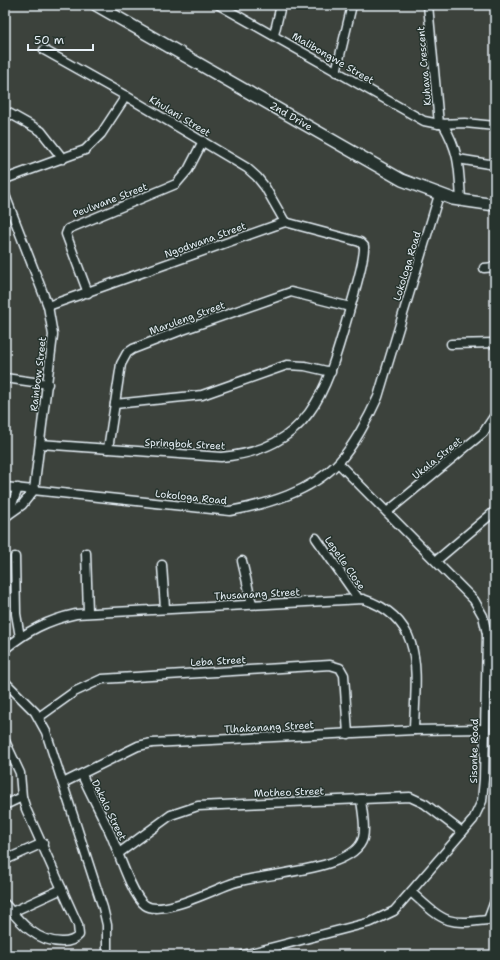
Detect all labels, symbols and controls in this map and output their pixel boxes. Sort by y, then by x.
scale bar [28,26,93,52]
street label: Kuhava Crescent [414,26,434,106]
street label: Malibongwe Street [290,29,376,87]
text: 50 m [34,32,64,48]
street label: Khulani Street [147,93,213,139]
street label: 2nd Drive [267,99,315,134]
street label: Peulwane Street [71,180,149,220]
street label: Ngodwana Street [162,219,248,261]
street label: Lokologa Road [390,229,424,302]
street label: Maruleng Street [147,298,227,338]
street label: Rainbow Street [27,336,49,412]
street label: Ukala Street [409,434,465,482]
street label: Springbok Street [144,435,226,453]
street label: Lokologa Road [154,487,228,507]
street label: Lepelle Close [322,534,368,593]
street label: Thusanang Street [214,585,300,603]
street label: Leba Street [190,653,246,669]
street label: Tlhakanang Street [224,718,314,736]
street label: Sisonke Road [467,718,481,783]
street label: Dakalo Street [89,778,129,842]
street label: Motheo Street [254,784,324,800]

